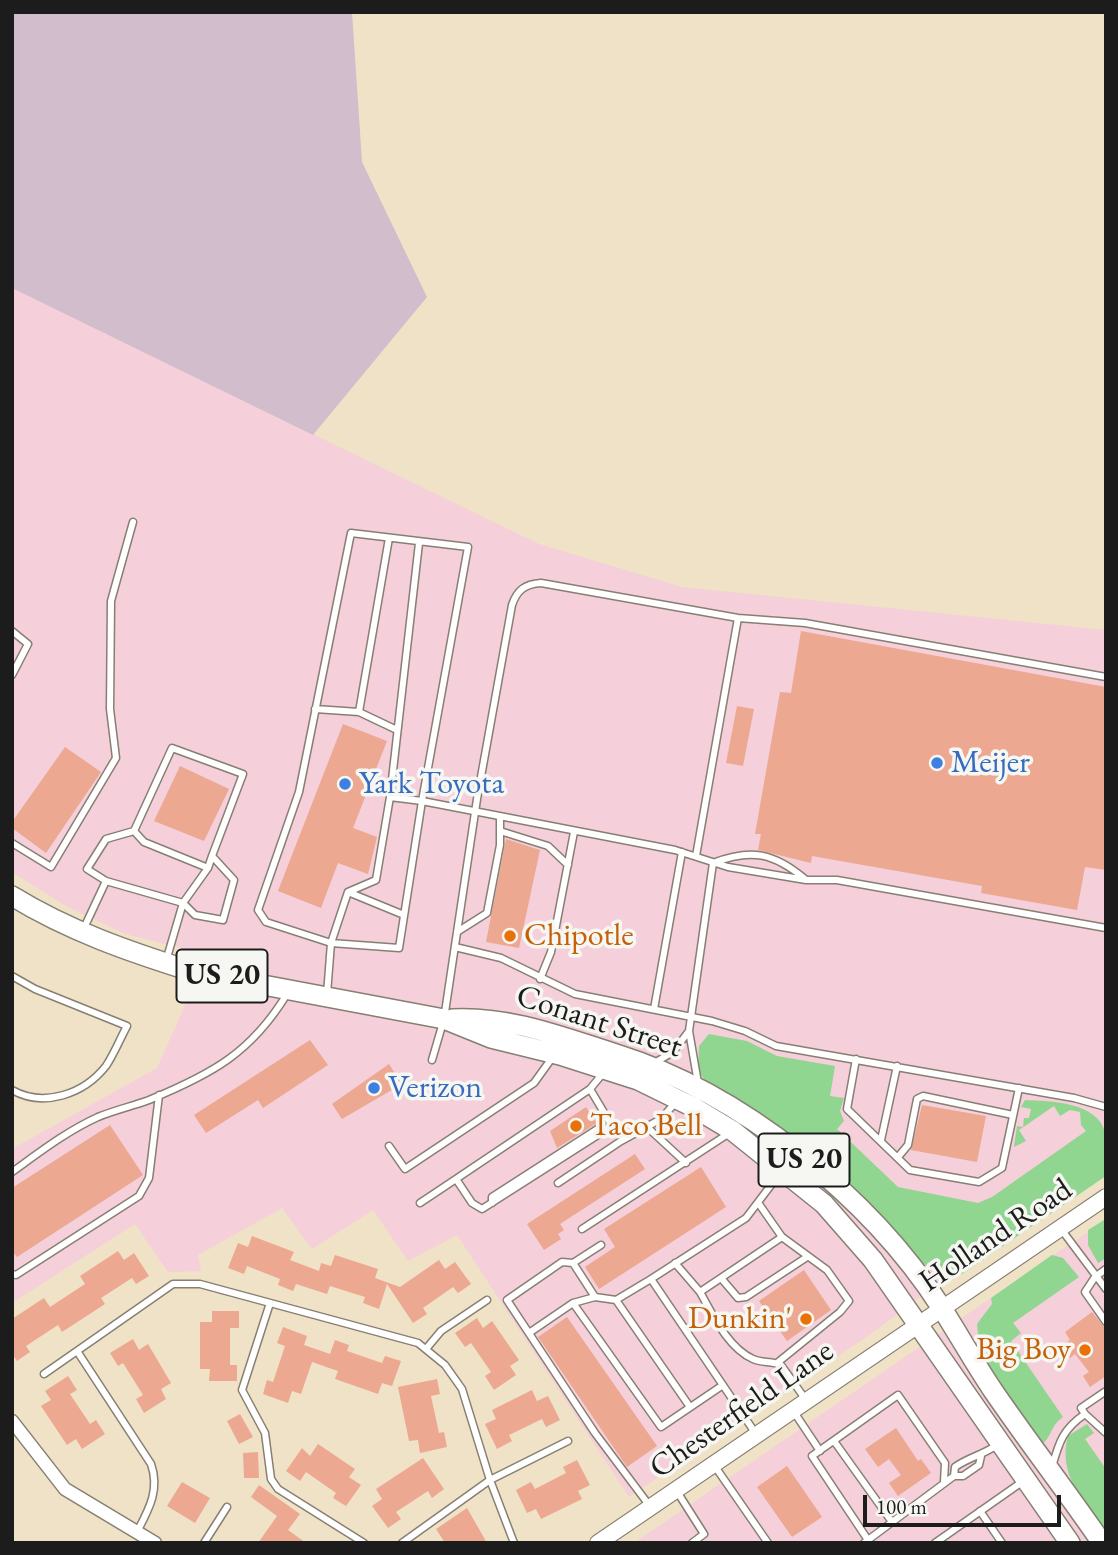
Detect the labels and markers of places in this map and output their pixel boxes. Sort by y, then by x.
place label: Meijer [951,744,1030,782]
marker: Meijer [929,755,945,771]
place label: Yark Toyota [359,765,504,803]
marker: Yark Toyota [337,776,353,792]
place label: Chipotle [524,917,634,955]
marker: Chipotle [502,928,518,944]
place label: Verizon [388,1069,482,1107]
marker: Verizon [366,1080,382,1096]
place label: Taco Bell [590,1107,702,1145]
marker: Taco Bell [568,1118,584,1134]
place label: Dunkin' [688,1300,792,1338]
marker: Dunkin' [798,1311,814,1327]
place label: Big Boy [976,1331,1071,1369]
marker: Big Boy [1077,1342,1093,1358]

